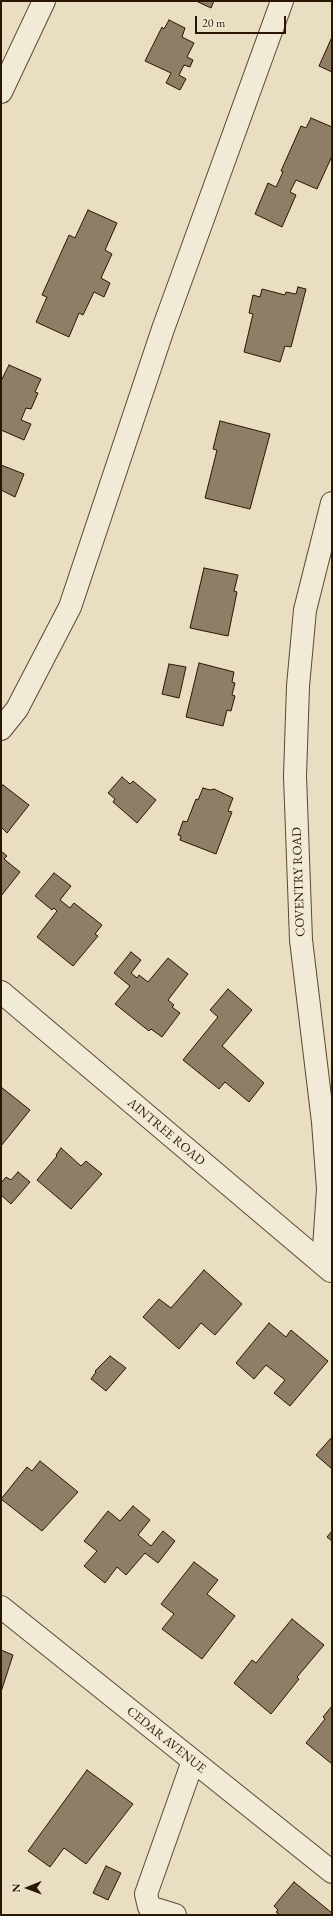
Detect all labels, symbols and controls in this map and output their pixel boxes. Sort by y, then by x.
scale bar [197,8,288,34]
text: 20 m [202,15,225,31]
street label: COVENTRY ROAD [289,827,309,937]
street label: AINTREE ROAD [124,1095,208,1169]
street label: CEDAR AVENUE [123,1703,209,1777]
north arrow [8,1868,48,1908]
text: N [9,1884,23,1893]

